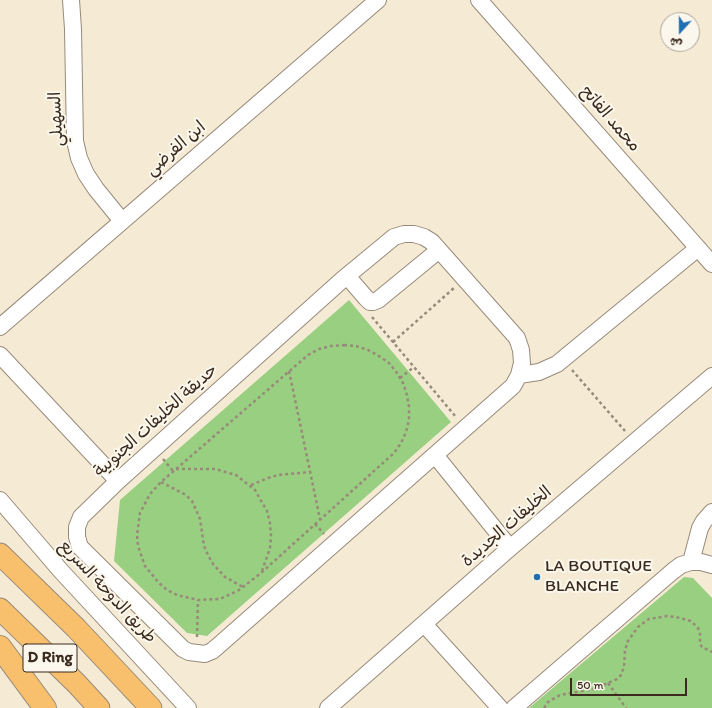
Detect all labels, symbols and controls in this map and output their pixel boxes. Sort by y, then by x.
north arrow [660,12,700,52]
text: ش [668,35,684,51]
street label: محمد الفاتح [576,82,644,156]
street label: السهيلي [45,91,69,147]
street label: ابن الفرضي [142,117,210,181]
street label: حديقة الخليفات الجنوبية [90,360,222,482]
street label: الخليفات الجديدة [458,482,556,572]
street label: طريق الدوحة السريع [54,536,160,648]
place label: LA BOUTIQUE BLANCHE [545,557,652,597]
marker: LA BOUTIQUE BLANCHE [532,572,542,582]
road number: D Ring [23,644,77,672]
scale bar [572,670,689,696]
text: 50 m [577,678,603,692]

